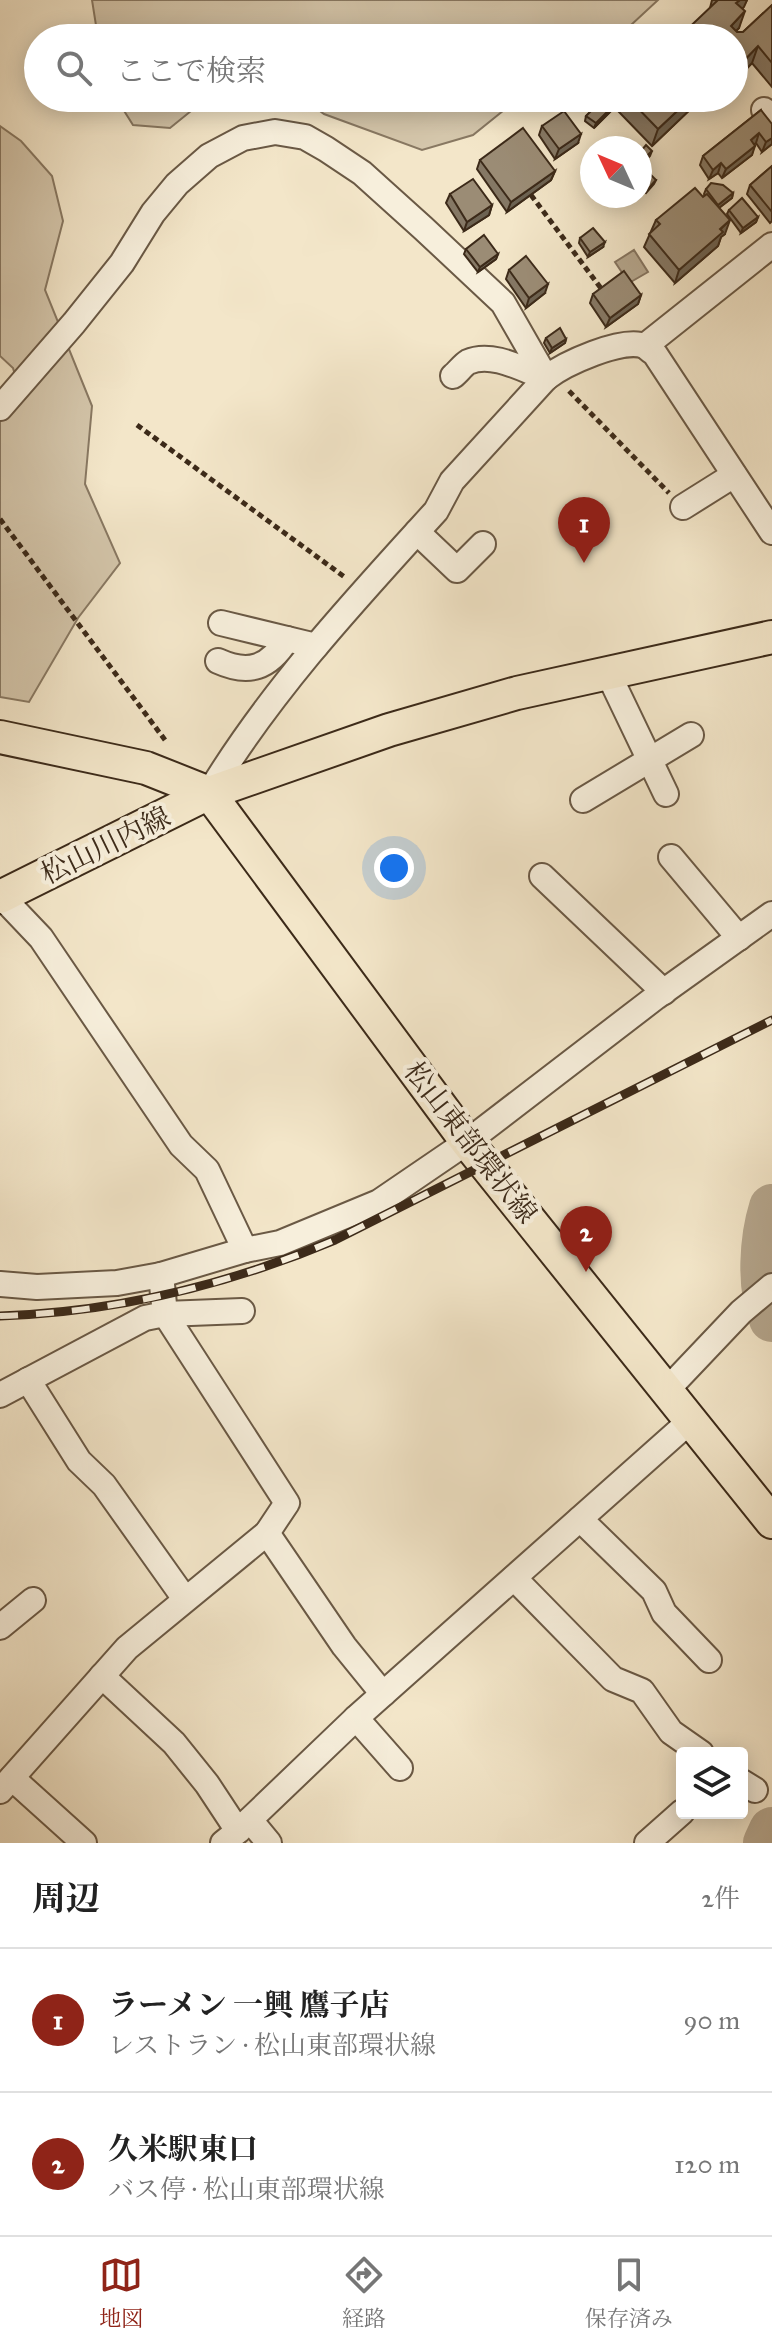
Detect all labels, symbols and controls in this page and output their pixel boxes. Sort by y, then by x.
search box [24,24,748,112]
icon: search [52,46,96,90]
text: ここで検索 [116,53,266,89]
north arrow [580,136,652,208]
pin: 1 [558,497,610,563]
street label: 松山川内線 [35,799,176,892]
your location [374,848,414,888]
street label: 松山東部環状線 [396,1054,545,1230]
pin: 2 [560,1206,612,1272]
map controls [676,1747,748,1819]
button: layers [676,1747,748,1819]
text: 周辺 [32,1878,100,1919]
text: 2件 [701,1882,740,1914]
text: ラーメン 一興 鷹子店 [108,1987,389,2023]
text: 1 [53,2004,63,2036]
text: 90 m [683,2004,740,2036]
text: レストラン · 松山東部環状線 [108,2029,436,2061]
text: 久米駅東口 [108,2131,258,2167]
text: 2 [52,2148,64,2180]
text: 120 m [674,2148,740,2180]
text: バス停 · 松山東部環状線 [108,2173,385,2205]
tab: 地図 [99,2253,143,2332]
tab: 経路 [342,2253,386,2332]
tab: 保存済み [585,2253,673,2332]

